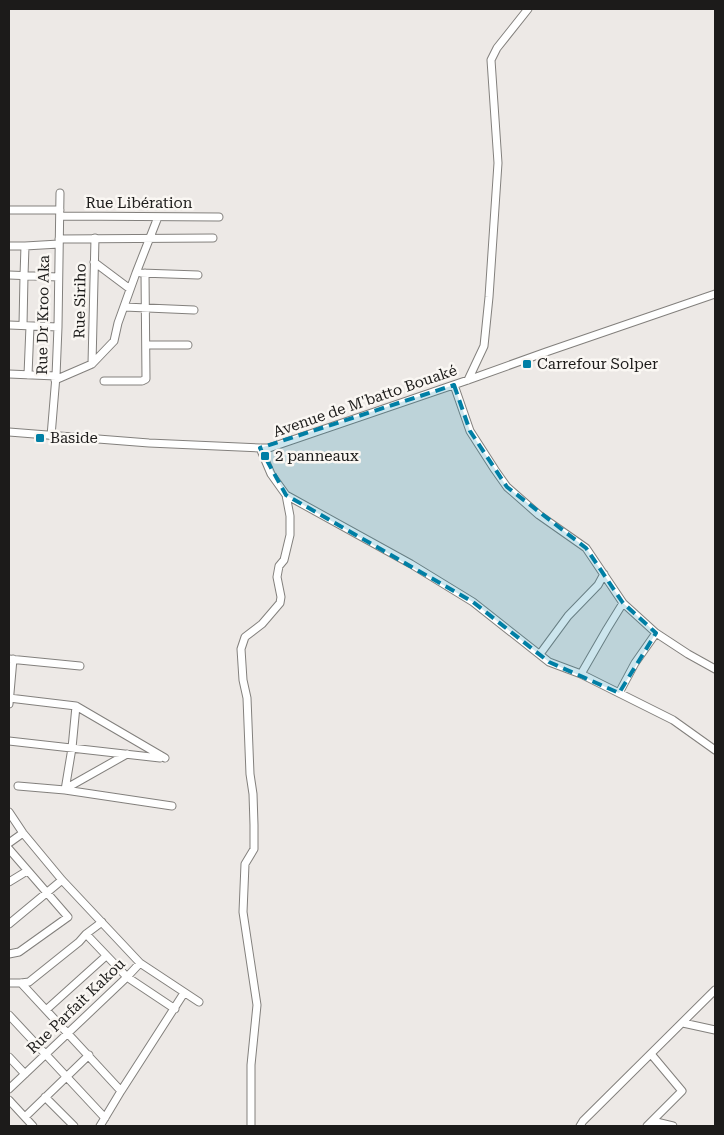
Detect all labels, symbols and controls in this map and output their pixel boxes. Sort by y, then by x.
street label: Rue Libération [86,194,193,212]
street label: Rue Dr Kroo Aka [33,255,53,375]
street label: Rue Siriho [70,263,90,339]
place label: Carrefour Solper [537,355,658,373]
marker: Carrefour Solper [521,358,533,370]
street label: Avenue de M'batto Bouaké [271,361,459,441]
place label: Baside [50,429,98,447]
marker: Baside [34,432,46,444]
place label: 2 panneaux [275,447,359,465]
marker: 2 panneaux [259,450,271,462]
street label: Rue Parfait Kakou [23,954,129,1057]

